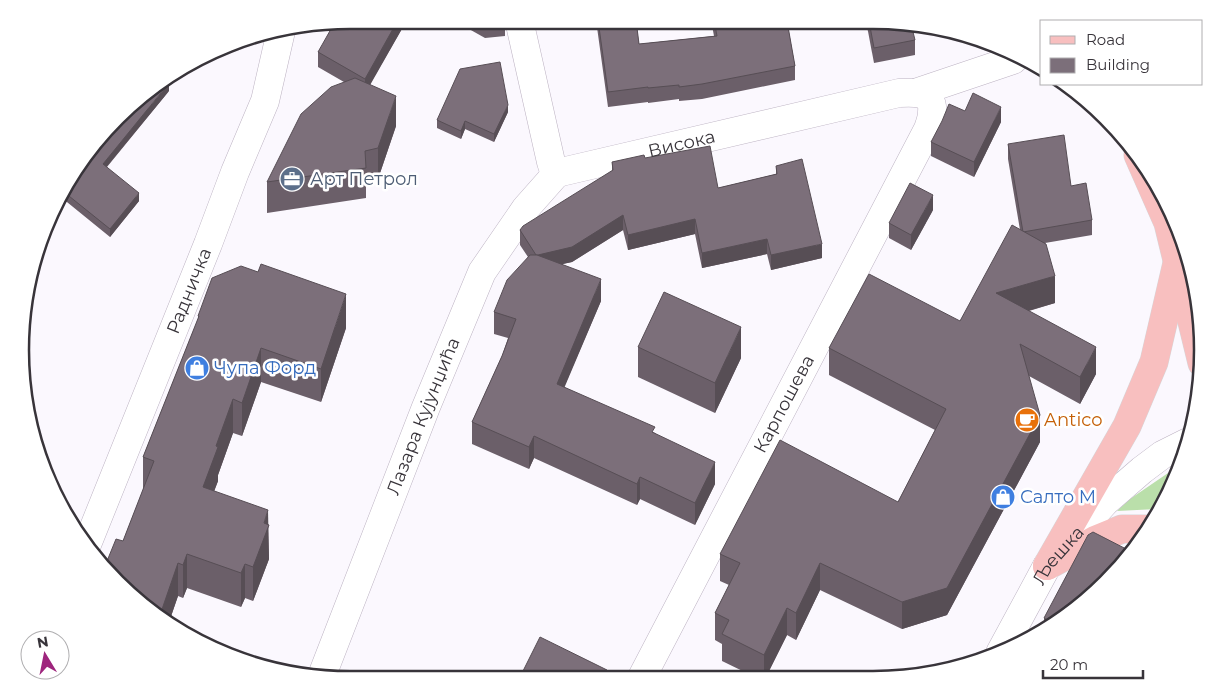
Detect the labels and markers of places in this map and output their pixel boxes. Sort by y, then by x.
office icon: Арт Петрол [279,166,305,192]
place label: Арт Петрол [310,168,418,190]
shop icon: Чупа Форд [184,355,210,381]
place label: Чупа Форд [214,357,317,379]
cafe icon: Antico [1014,407,1040,433]
place label: Antico [1044,409,1102,431]
shop icon: Салто М [990,484,1016,510]
place label: Салто М [1020,486,1096,508]

